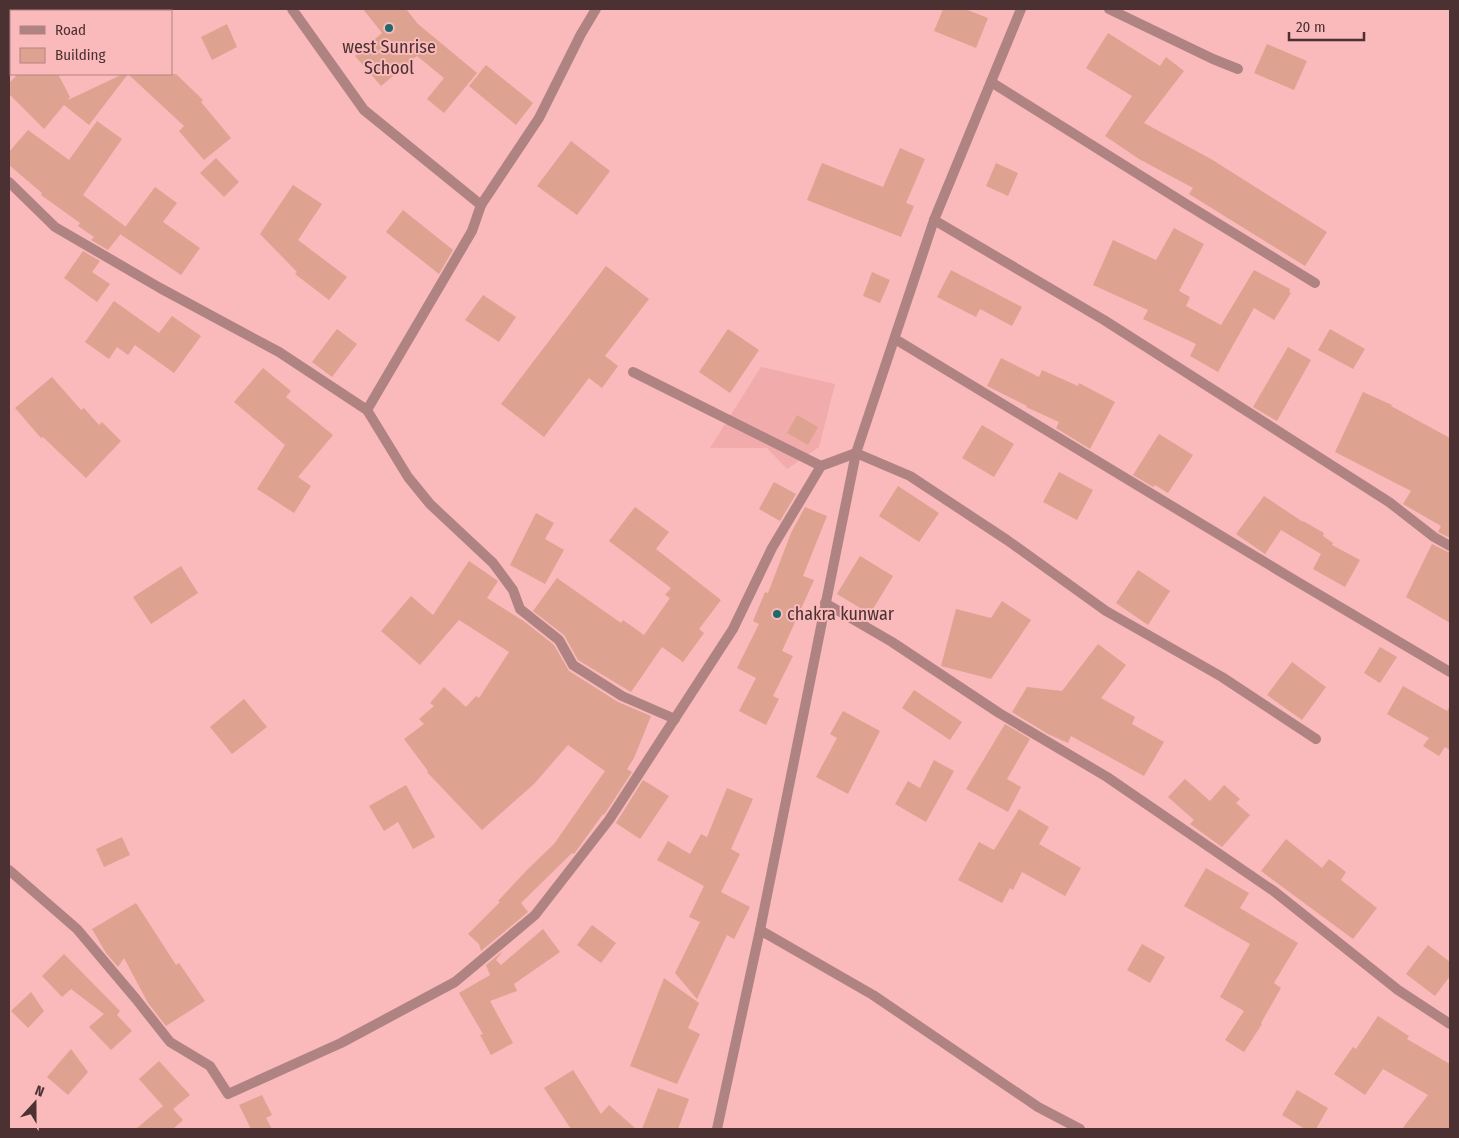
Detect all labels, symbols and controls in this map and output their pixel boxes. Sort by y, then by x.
legend [10,10,172,75]
scale bar [1289,10,1364,42]
text: 20 m [1296,18,1326,36]
text: Road [55,21,86,39]
marker: west Sunrise School [383,22,395,34]
place label: west Sunrise School [342,36,436,79]
text: Building [55,46,106,64]
place label: chakra kunwar [787,603,895,625]
marker: chakra kunwar [771,608,783,620]
north arrow [10,1078,60,1128]
text: N [33,1082,46,1101]

